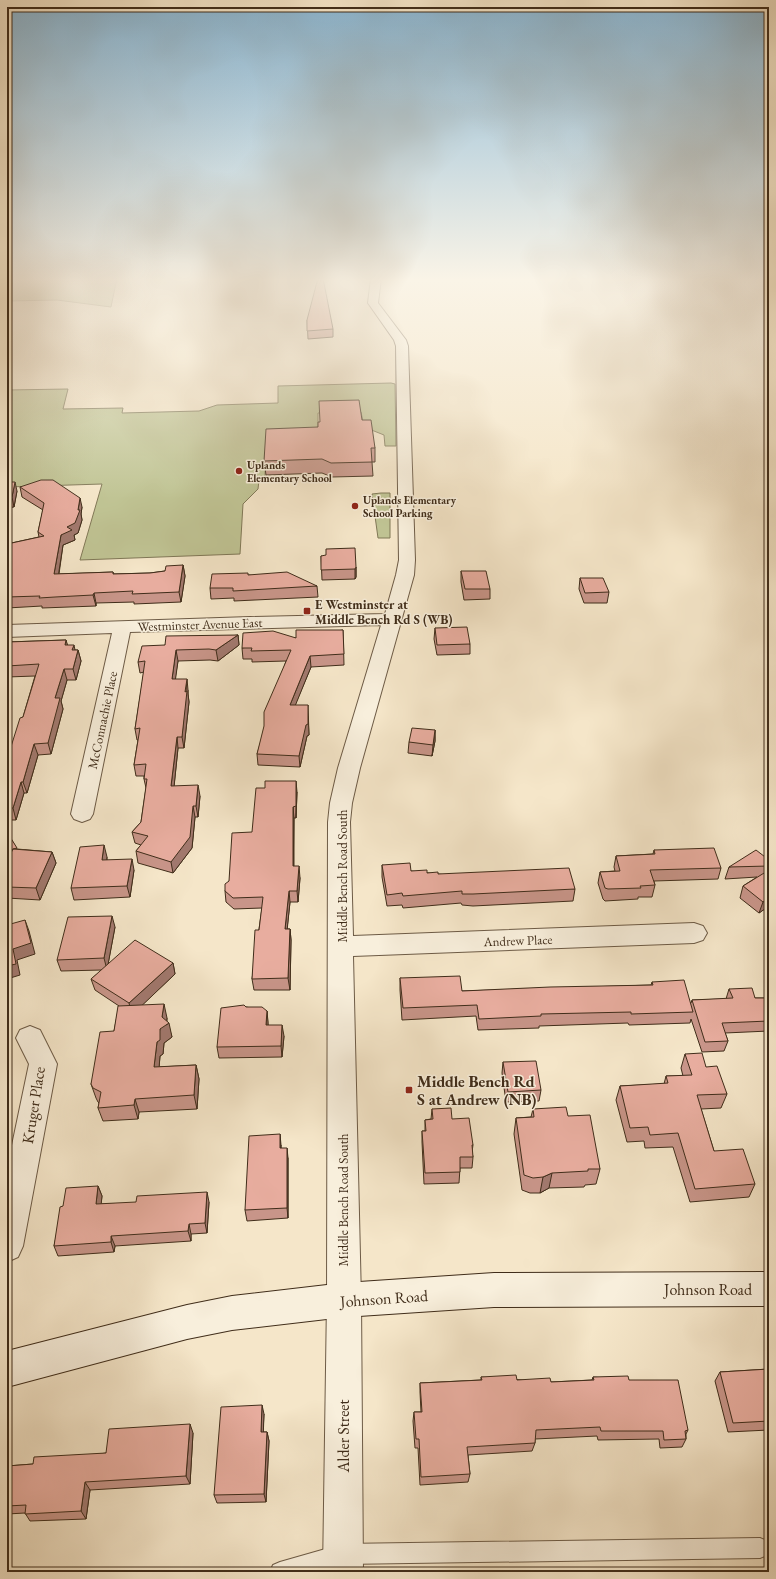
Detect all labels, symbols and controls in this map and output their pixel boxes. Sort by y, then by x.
place label: Uplands Elementary School [247,458,332,485]
marker: Uplands Elementary School [234,466,244,476]
place label: Uplands Elementary School Parking [363,493,457,520]
marker: Uplands Elementary School Parking [350,501,360,511]
place label: E Westminster at Middle Bench Rd S (WB) [315,596,452,628]
marker: E Westminster at Middle Bench Rd S (WB) [302,606,312,616]
street label: Westminster Avenue East [137,614,263,635]
street label: McConnachie Place [84,670,121,771]
street label: Middle Bench Road South [334,809,351,942]
street label: Andrew Place [482,931,553,950]
street label: Kruger Place [17,1065,50,1145]
place label: Middle Bench Rd S at Andrew (NB) [417,1071,536,1110]
marker: Middle Bench Rd S at Andrew (NB) [404,1085,414,1095]
street label: Middle Bench Road South [335,1133,352,1266]
street label: Johnson Road [662,1279,753,1300]
street label: Johnson Road [337,1285,430,1312]
street label: Alder Street [333,1400,354,1473]

